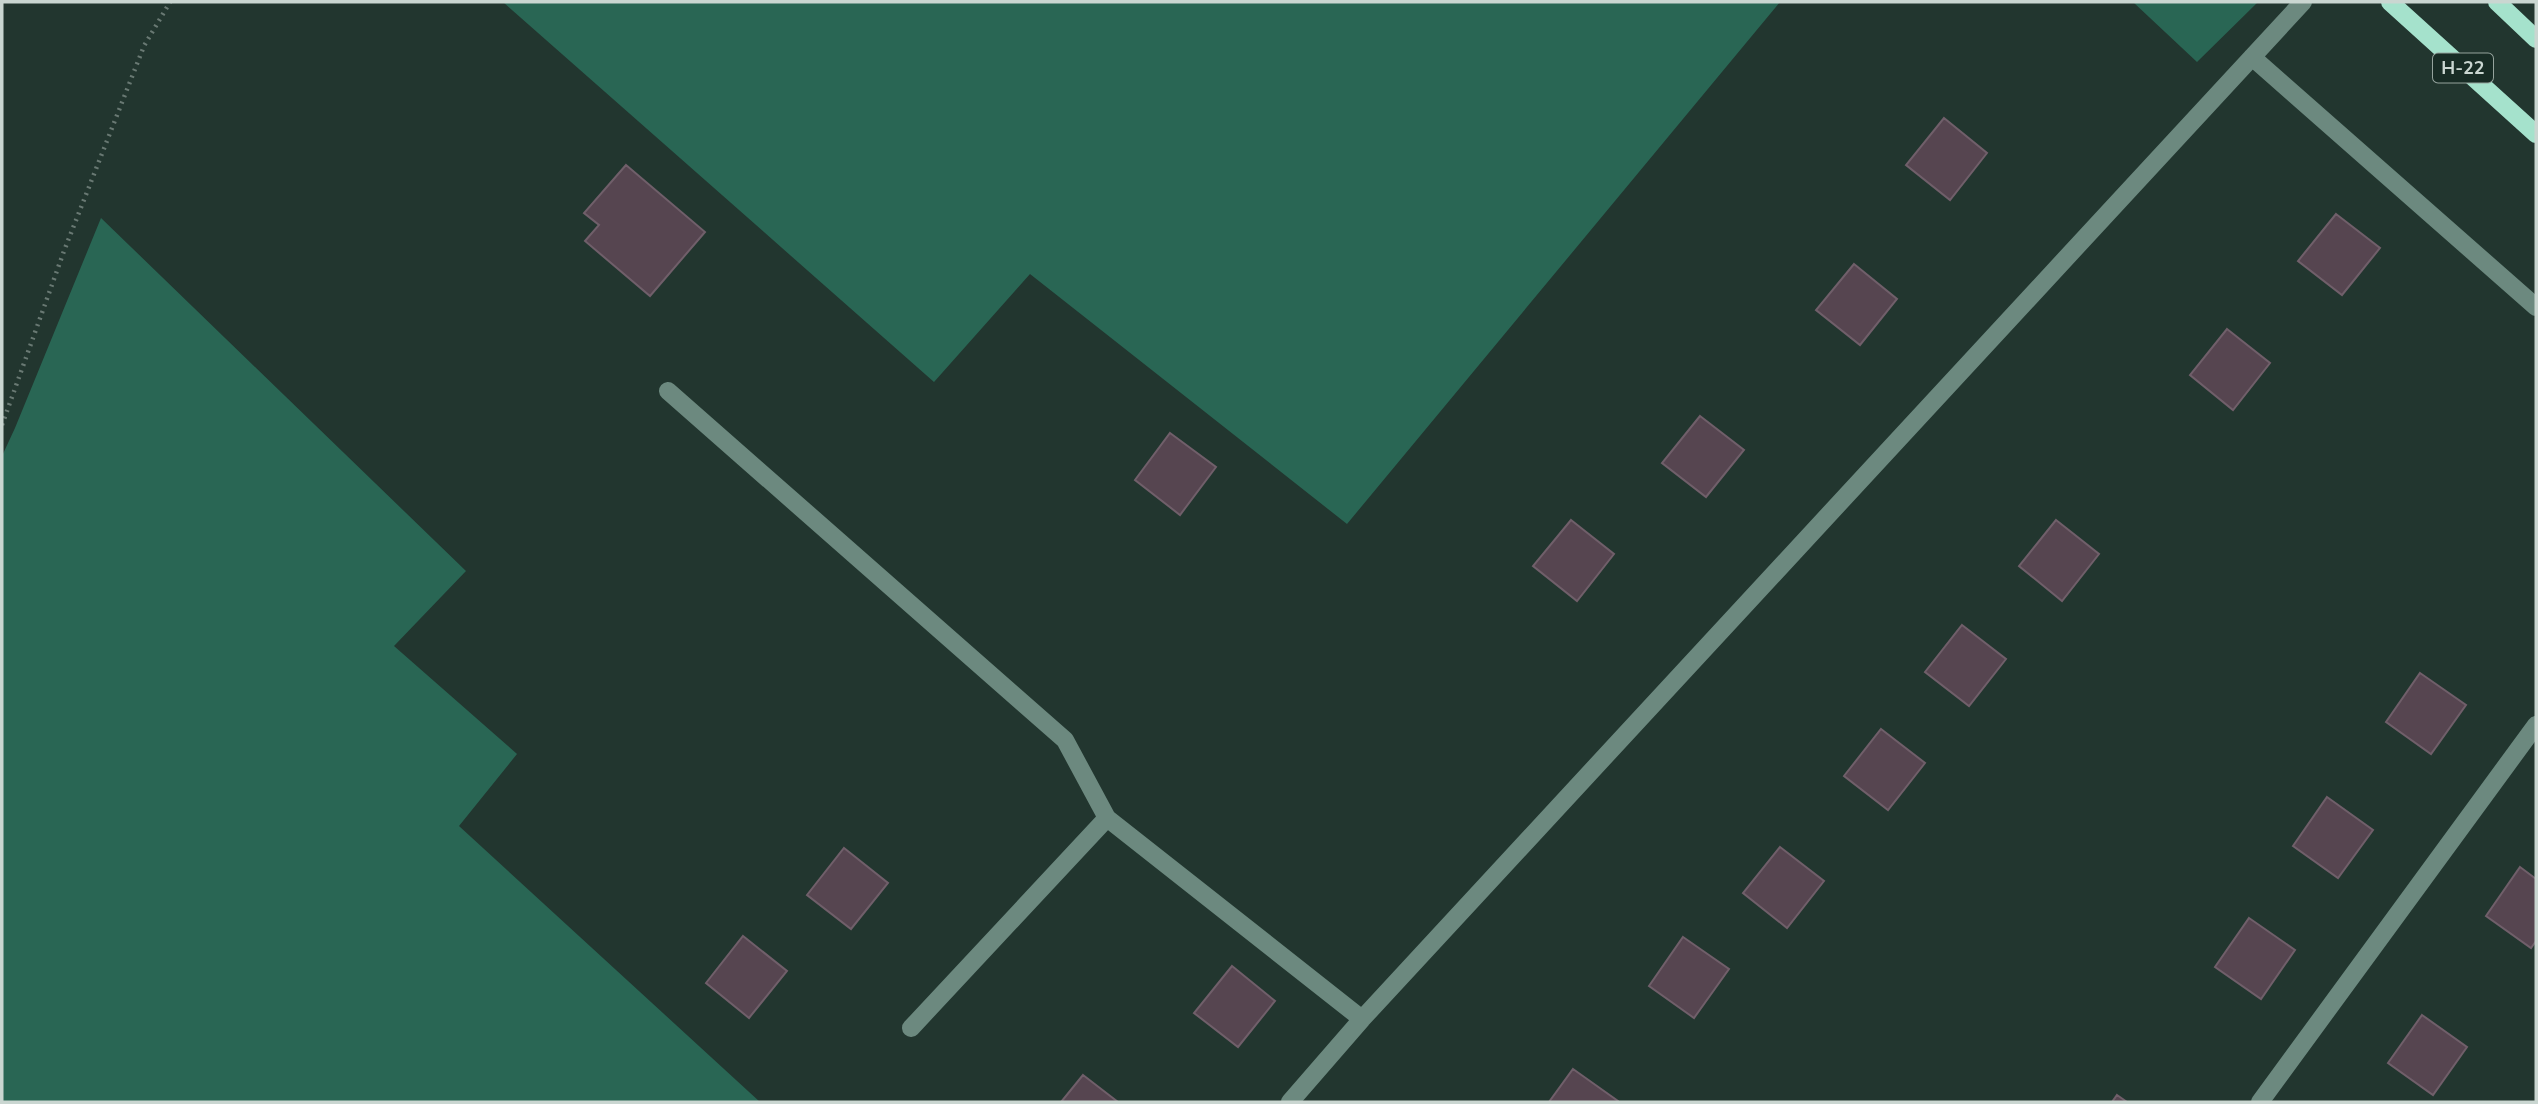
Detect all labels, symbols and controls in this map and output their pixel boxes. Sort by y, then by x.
road number: Н-22 [2433,54,2493,82]

